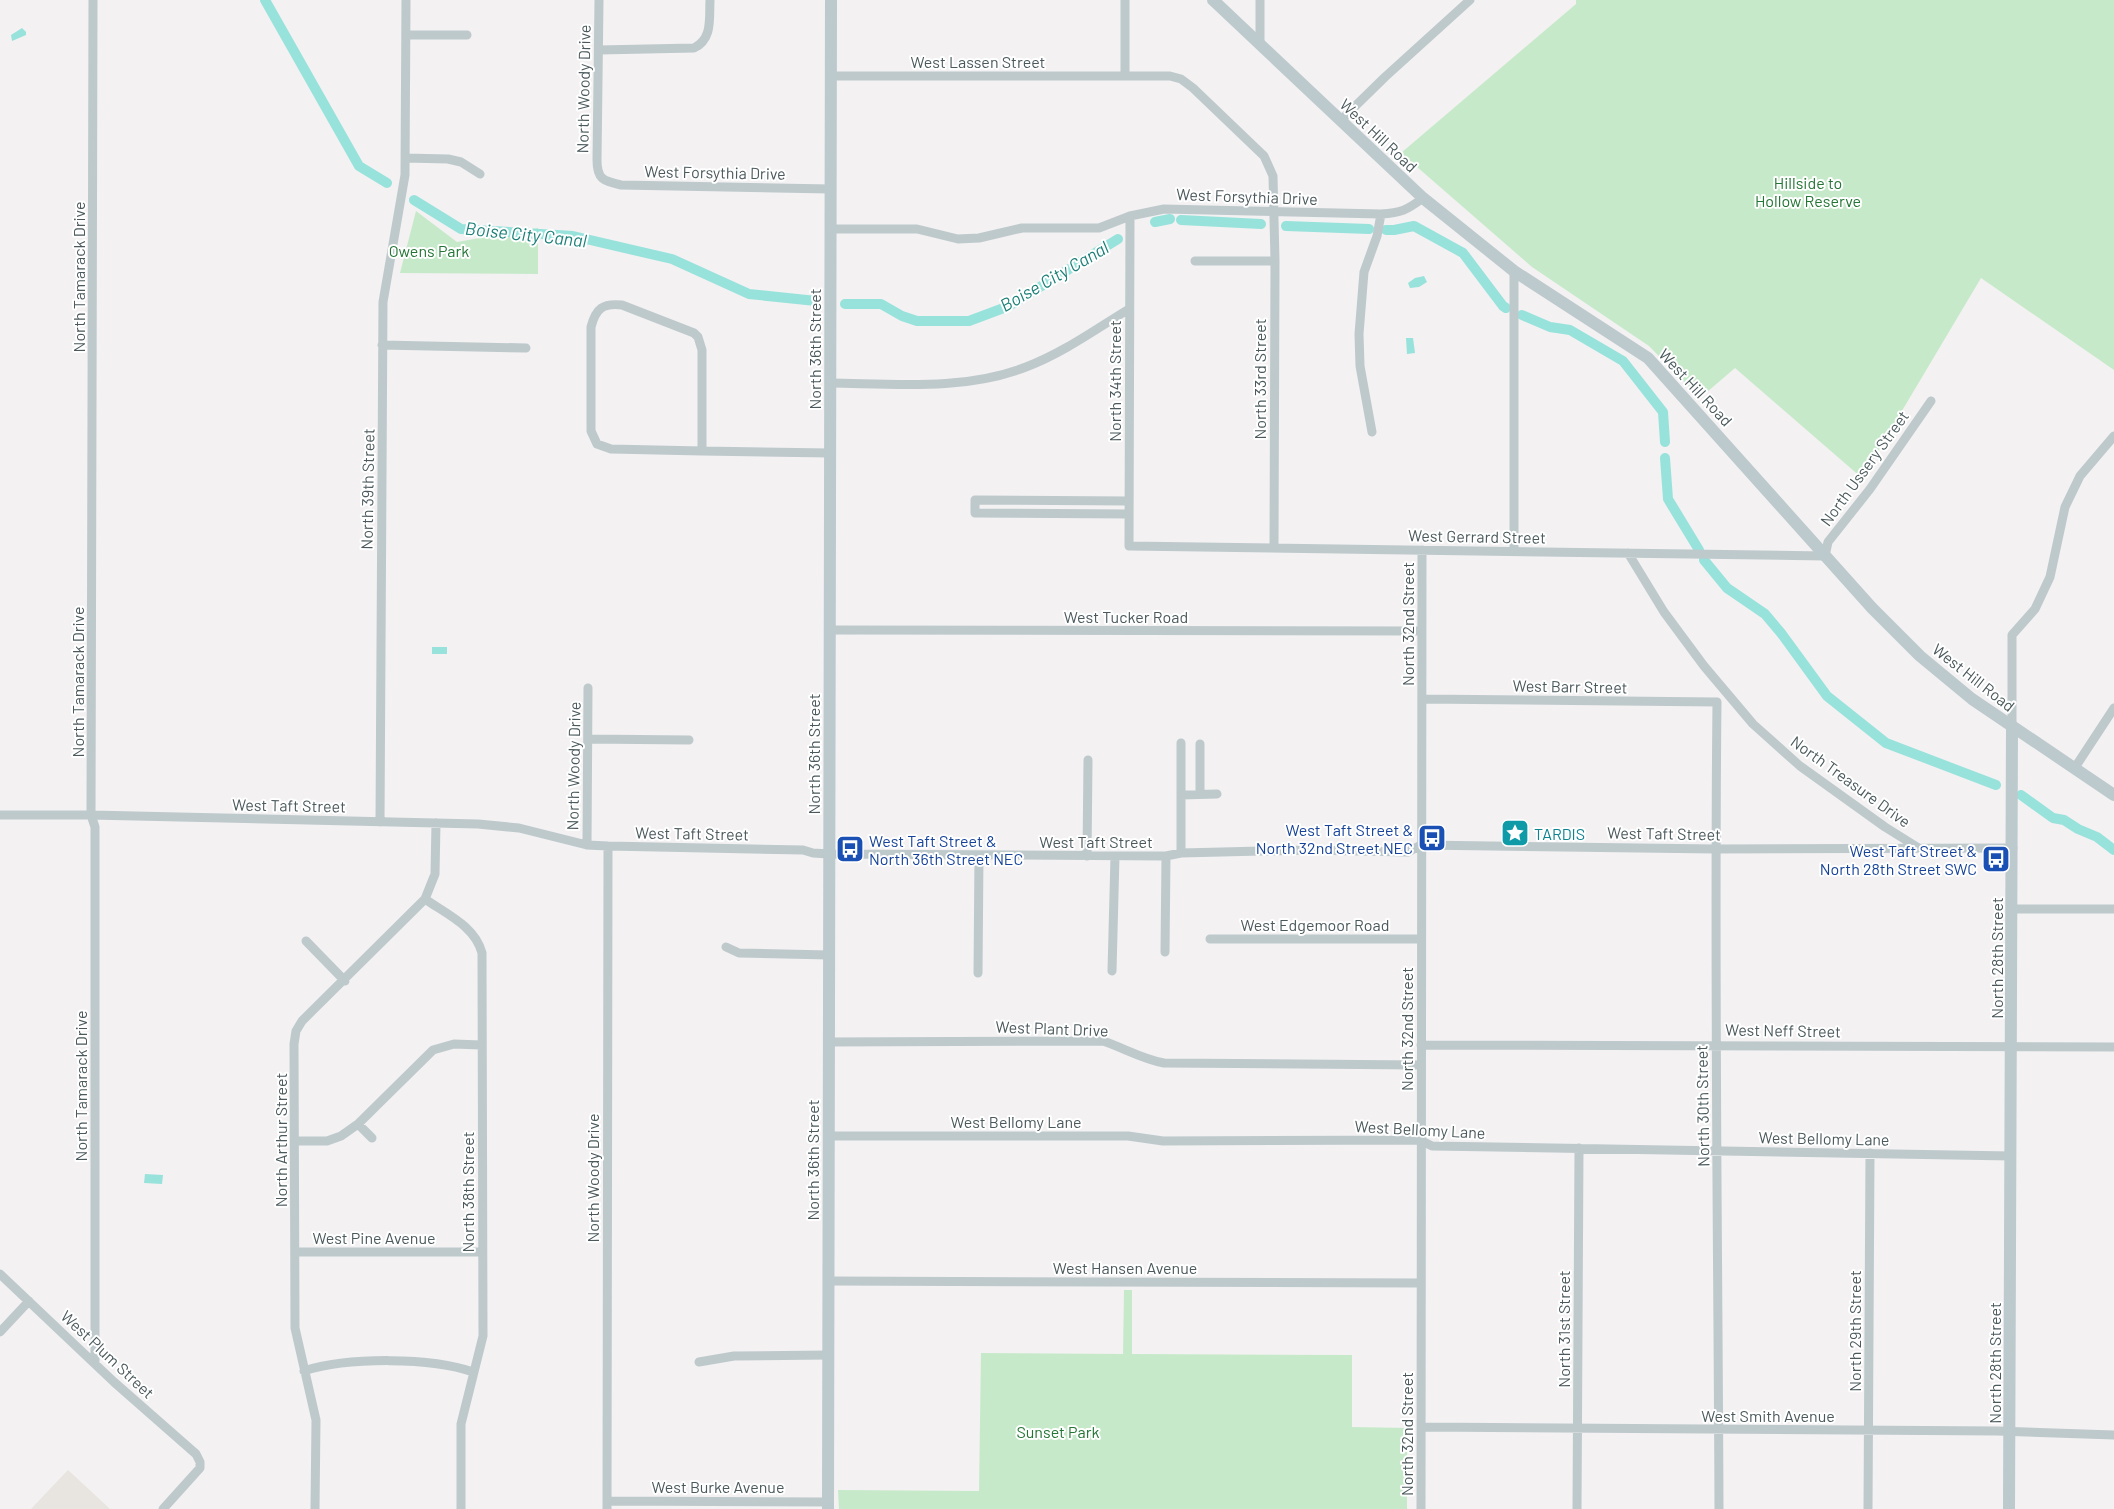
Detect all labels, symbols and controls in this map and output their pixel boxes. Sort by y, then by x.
street label: North Woody Drive [572,24,594,154]
street label: West Lassen Street [911,52,1045,71]
street label: West Hill Road [1336,94,1422,176]
street label: West Forsythia Drive [644,161,786,183]
park label: Hillside to Hollow Reserve [1755,173,1861,210]
street label: West Forsythia Drive [1176,184,1318,208]
street label: North Tamarack Drive [69,202,88,352]
water label: Boise City Canal [464,217,588,251]
water label: Boise City Canal [996,236,1112,316]
park label: Owens Park [389,241,469,260]
street label: North 36th Street [805,288,824,410]
street label: North 33rd Street [1250,318,1269,440]
street label: North 34th Street [1105,320,1124,442]
street label: West Hill Road [1655,344,1737,430]
street label: North Ussery Street [1816,407,1912,529]
street label: North 39th Street [356,428,378,550]
street label: West Gerrard Street [1408,525,1546,547]
street label: North 32nd Street [1398,562,1417,686]
street label: North Tamarack Drive [68,607,87,757]
street label: West Tucker Road [1064,607,1188,626]
street label: West Hill Road [1929,639,2019,715]
street label: West Barr Street [1512,675,1628,697]
street label: North 36th Street [804,693,823,815]
street label: North Woody Drive [562,701,584,831]
street label: North Treasure Drive [1787,731,1915,831]
street label: West Taft Street [232,795,346,815]
place icon: TARDIS [1500,818,1530,848]
place label: West Taft Street & North 32nd Street NEC [1256,820,1413,857]
street label: West Taft Street [635,823,749,843]
bus stop icon: West Taft Street & North 32nd Street NEC [1417,823,1447,853]
street label: West Taft Street [1607,823,1721,843]
place label: TARDIS [1534,824,1585,843]
place label: West Taft Street & North 36th Street NEC [869,831,1023,868]
street label: West Taft Street [1039,832,1153,851]
bus stop icon: West Taft Street & North 36th Street NEC [835,834,865,864]
place label: West Taft Street & North 28th Street SWC [1820,841,1977,878]
bus stop icon: West Taft Street & North 28th Street SWC [1981,844,2011,874]
street label: North 28th Street [1987,897,2006,1019]
street label: West Edgemoor Road [1241,915,1389,934]
street label: North 32nd Street [1397,967,1416,1091]
street label: North Tamarack Drive [71,1011,90,1161]
street label: West Plant Drive [995,1017,1109,1039]
street label: West Neff Street [1725,1019,1841,1041]
street label: North 30th Street [1691,1045,1713,1167]
street label: North Arthur Street [271,1073,290,1207]
street label: North 36th Street [803,1099,822,1221]
street label: West Bellomy Lane [951,1112,1081,1131]
street label: North Woody Drive [583,1114,602,1242]
street label: West Bellomy Lane [1354,1116,1486,1142]
street label: West Bellomy Lane [1758,1127,1890,1149]
street label: North 38th Street [458,1131,477,1253]
street label: West Pine Avenue [313,1228,436,1247]
street label: West Hansen Avenue [1053,1258,1197,1277]
street label: North 31st Street [1554,1270,1573,1388]
street label: North 29th Street [1845,1270,1864,1392]
street label: North 28th Street [1985,1302,2004,1424]
street label: West Plum Street [58,1306,158,1402]
street label: North 32nd Street [1397,1372,1416,1496]
street label: West Smith Avenue [1701,1406,1835,1425]
park label: Sunset Park [1016,1422,1100,1441]
street label: West Burke Avenue [652,1477,784,1496]

